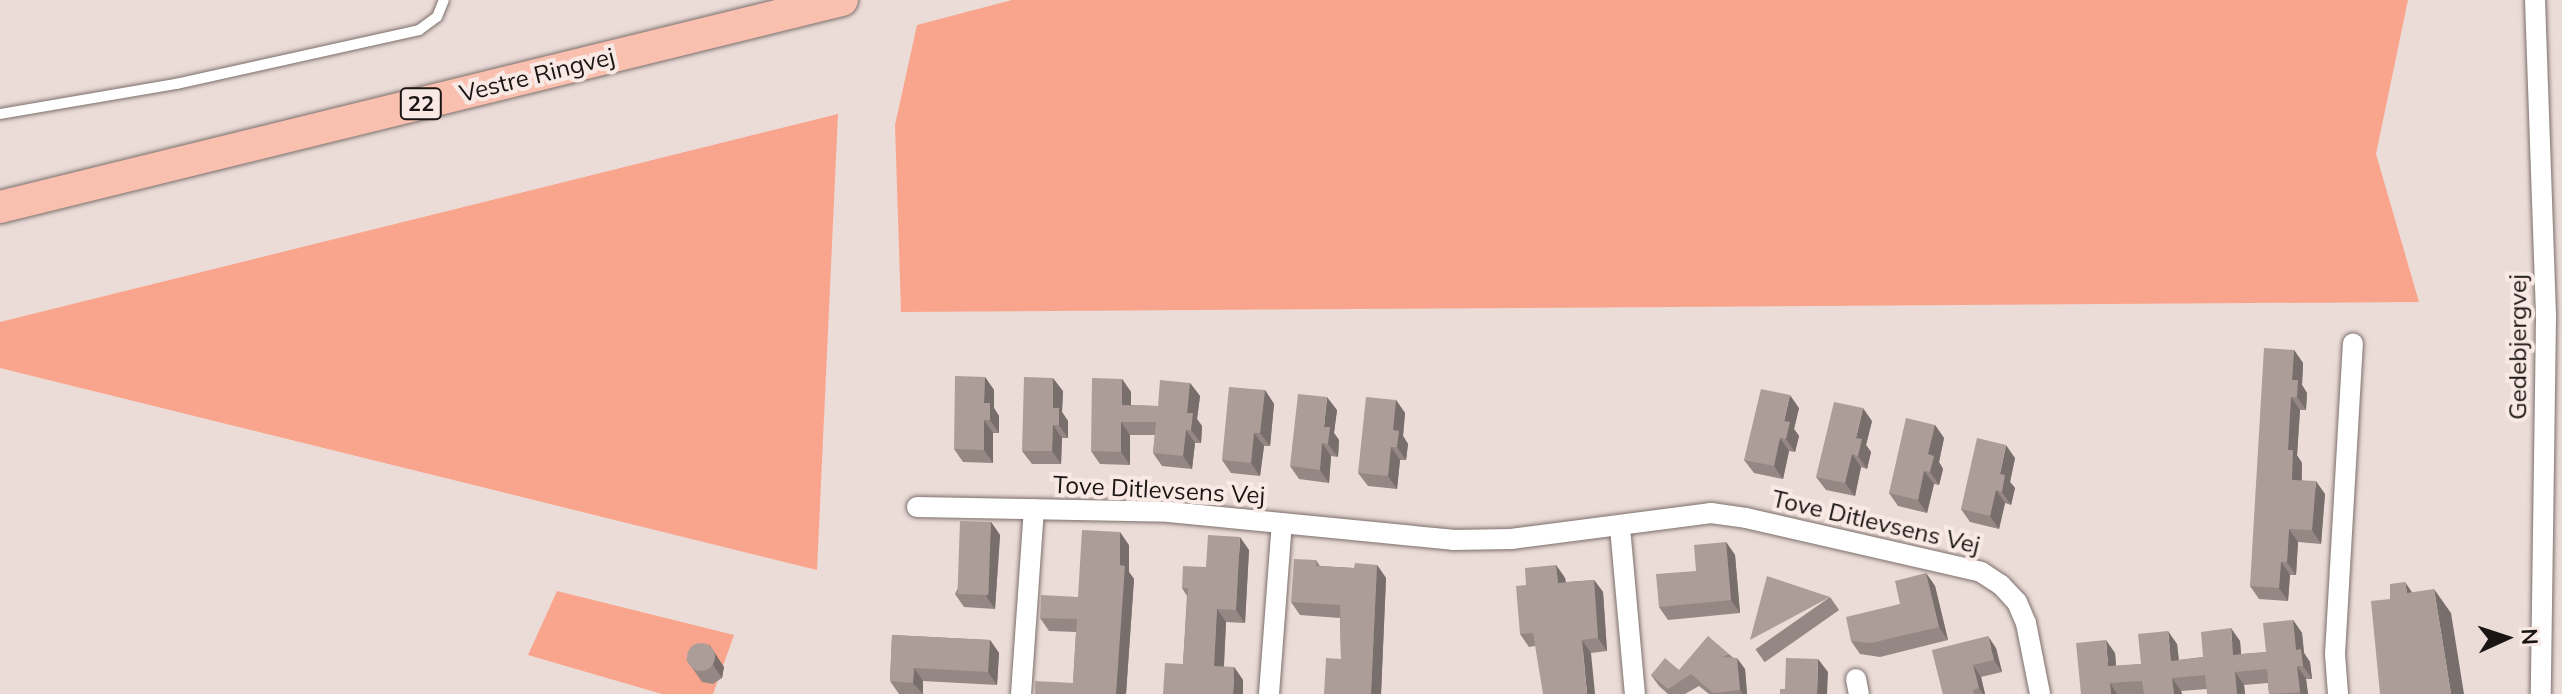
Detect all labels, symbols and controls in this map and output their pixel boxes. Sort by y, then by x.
street label: Vestre Ringvej [457,42,617,108]
road number: 22 [399,86,443,122]
street label: Gedebjergvej [2504,274,2532,420]
street label: Tove Ditlevsens Vej [1052,470,1266,510]
street label: Tove Ditlevsens Vej [1769,484,1983,560]
north arrow [2466,598,2546,678]
text: N [2516,628,2544,646]

